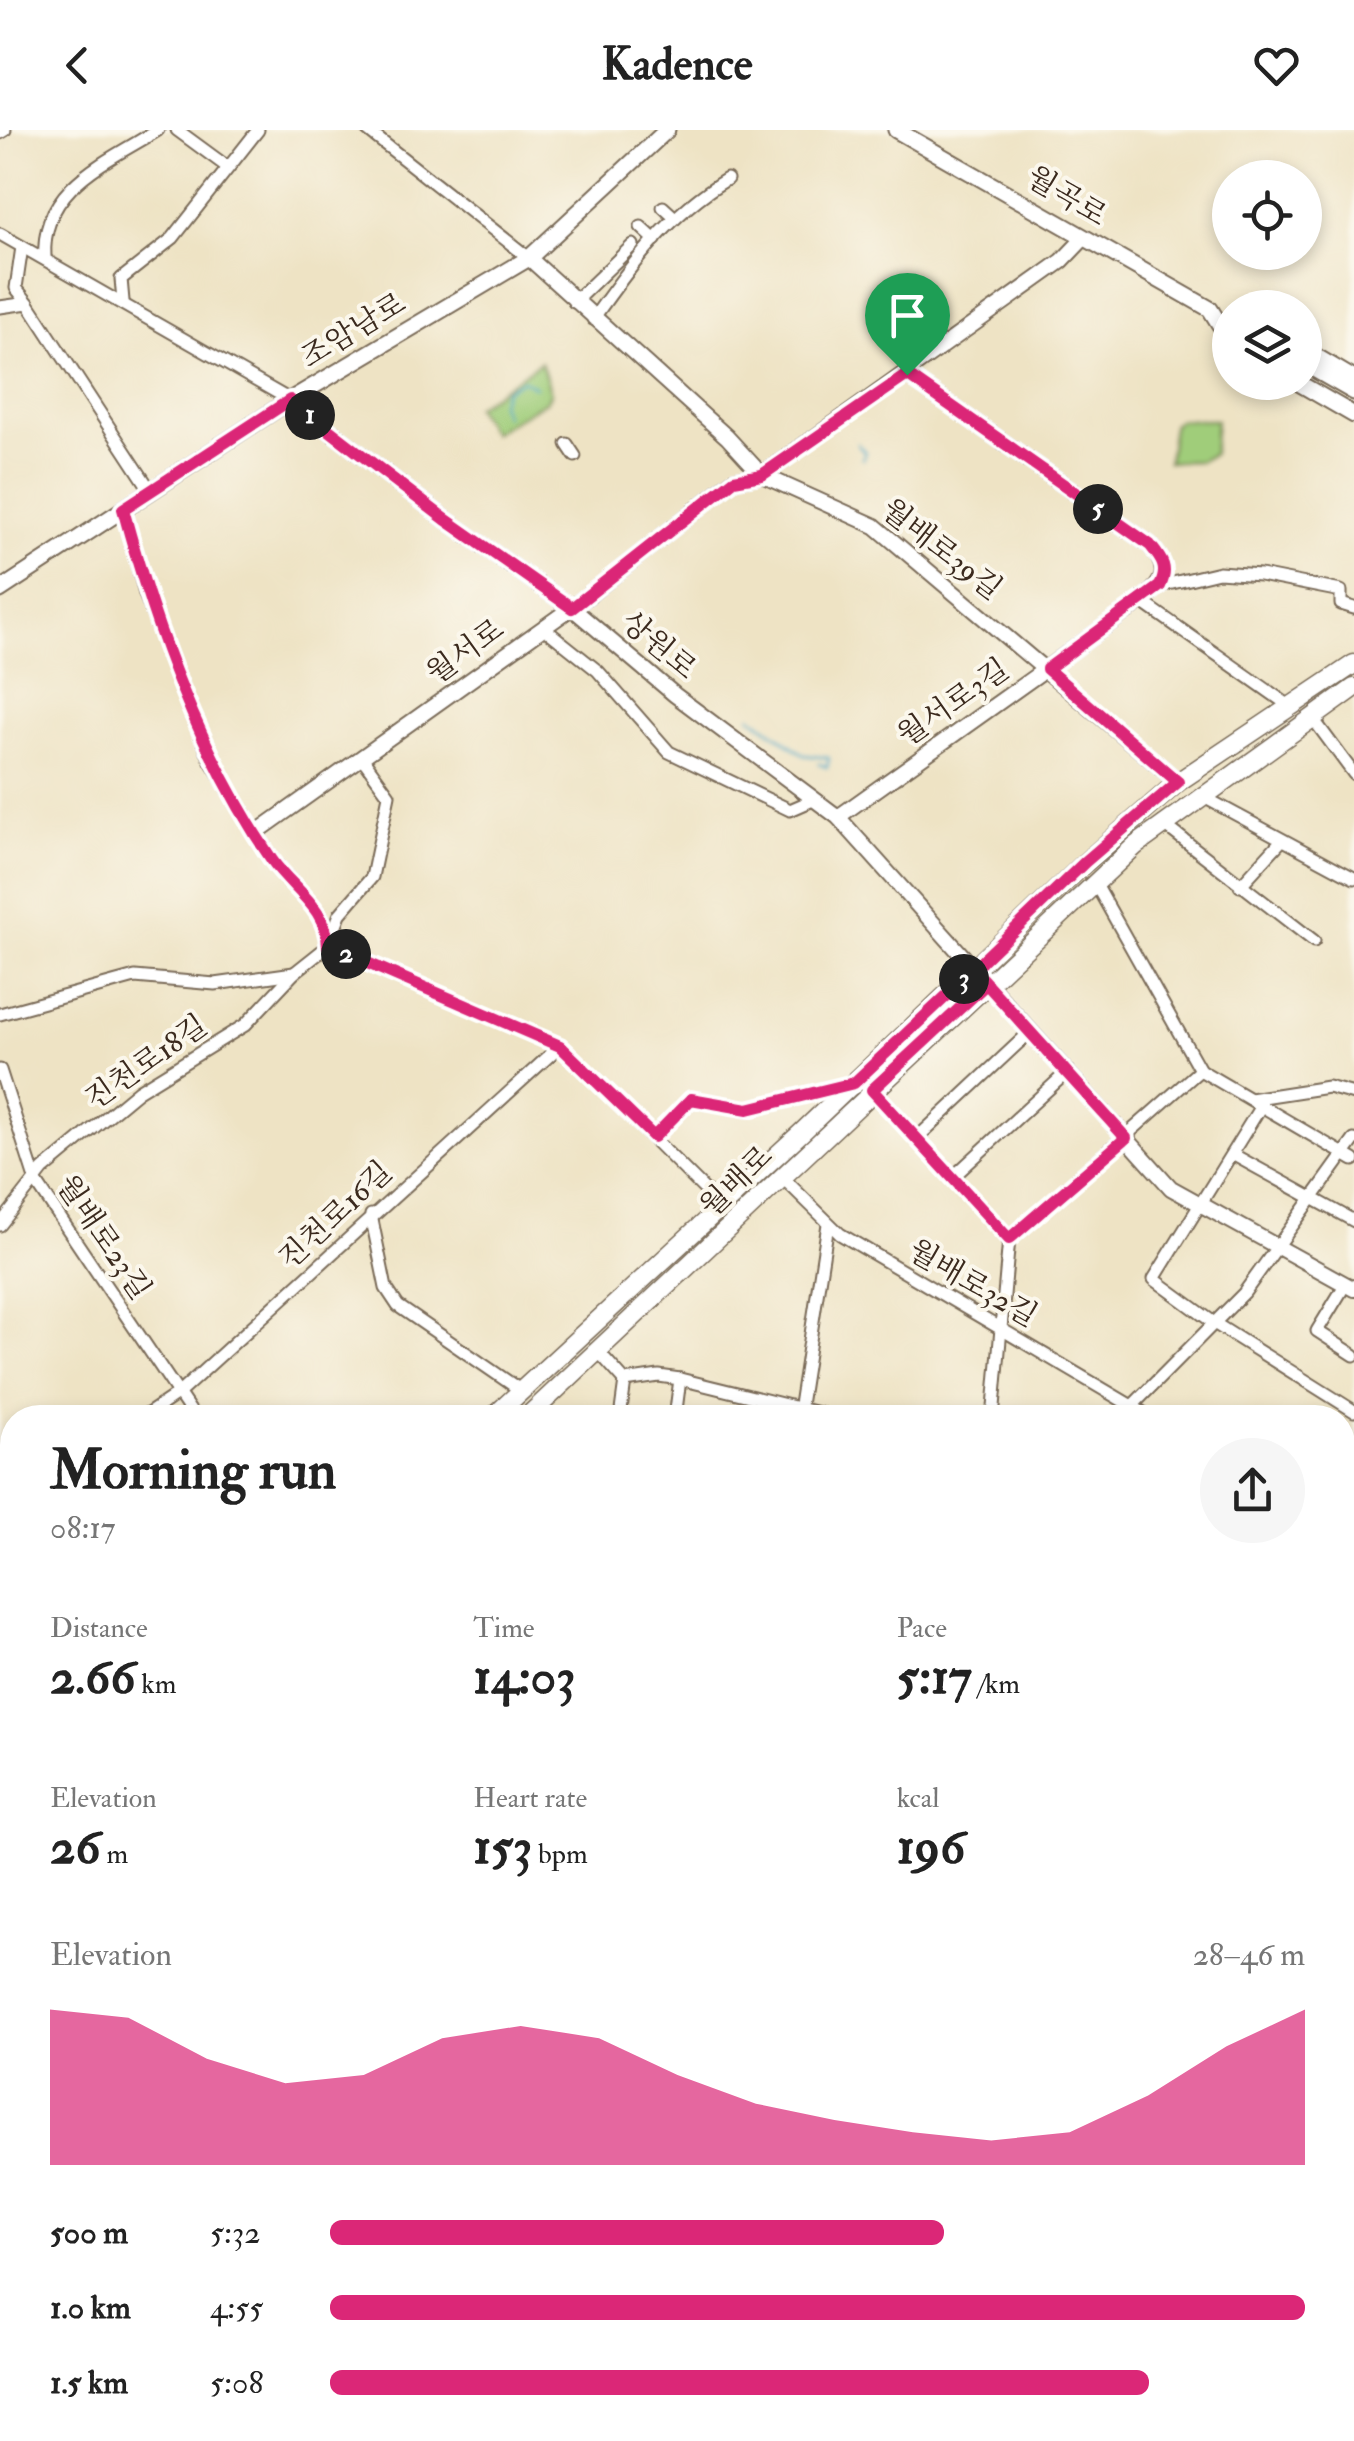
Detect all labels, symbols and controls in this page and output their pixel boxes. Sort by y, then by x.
text: Kadence [602,37,752,93]
icon: back [50,38,105,93]
icon: heart [1249,38,1304,93]
street label: 월곡로 [1020,158,1114,235]
map controls [1212,160,1322,400]
button: locate [1212,160,1322,270]
pin [865,273,950,376]
street label: 조암남로 [294,285,412,376]
icon: arrive [880,288,935,343]
button: layers [1212,290,1322,400]
pin: 1 [285,390,335,440]
text: 1 [305,397,315,432]
pin: 5 [1073,484,1123,534]
street label: 월배로39길 [874,491,1009,608]
text: 5 [1092,491,1104,526]
street label: 상원로 [613,603,704,688]
street label: 월서로 [419,611,511,692]
street label: 월서로3길 [890,651,1016,754]
pin: 2 [321,929,371,979]
text: 2 [339,936,353,971]
pin: 3 [939,954,989,1004]
text: 3 [959,961,969,996]
street label: 진천로18길 [78,1007,215,1118]
street label: 월배로 [692,1138,780,1225]
street label: 진천로16길 [271,1154,400,1277]
street label: 월배로23길 [48,1168,159,1307]
street label: 월배로32길 [902,1232,1044,1335]
text: Morning run [50,1436,336,1505]
button: share [1200,1438,1305,1543]
text: 08:17 [50,1508,115,1548]
text: Distance [50,1611,148,1646]
text: Time [473,1611,535,1646]
text: Pace [897,1611,947,1646]
text: 2.66 [50,1646,135,1709]
text: 14:03 [473,1646,575,1709]
text: 5:17 [897,1646,972,1709]
text: km [135,1667,176,1702]
text: /km [972,1667,1020,1702]
text: Elevation [50,1781,157,1816]
text: Heart rate [473,1781,587,1816]
text: kcal [897,1781,940,1816]
text: 26 [50,1816,101,1879]
text: 153 [473,1816,532,1879]
text: 196 [897,1816,965,1879]
text: m [101,1837,128,1872]
text: bpm [532,1837,588,1872]
text: Elevation [50,1935,172,1975]
text: 28–46 m [1193,1935,1305,1975]
text: 500 m [50,2213,128,2253]
text: 5:32 [210,2213,260,2253]
text: 1.0 km [50,2288,131,2328]
text: 4:55 [210,2288,263,2328]
text: 1.5 km [50,2363,128,2403]
text: 5:08 [210,2363,263,2403]

